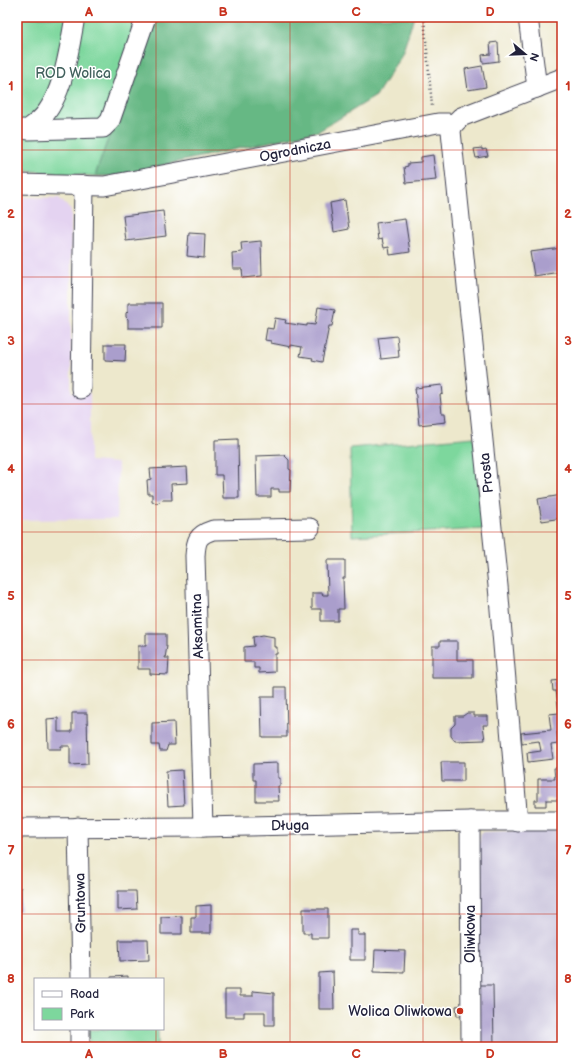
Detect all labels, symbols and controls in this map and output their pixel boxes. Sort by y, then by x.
text: A [84,4,93,20]
text: B [218,4,228,20]
text: C [351,4,361,20]
text: D [485,4,495,20]
north arrow [505,34,545,74]
text: N [526,51,541,63]
park label: ROD Wolica [35,65,111,82]
text: 1 [8,78,14,94]
text: 1 [565,78,571,94]
street label: Ogrodnicza [258,135,332,166]
text: 2 [7,206,15,222]
text: 2 [564,206,572,222]
text: 3 [7,333,15,349]
text: 3 [564,333,572,349]
street label: Prosta [476,452,497,494]
text: 4 [7,461,15,477]
text: 4 [564,461,572,477]
text: 5 [7,588,15,604]
text: 5 [564,588,572,604]
street label: Aksamitna [188,593,207,659]
text: 6 [7,716,15,732]
text: 6 [564,716,572,732]
street label: Długa [271,817,309,834]
text: 7 [7,843,15,859]
text: 7 [564,843,572,859]
street label: Gruntowa [71,873,90,933]
street label: Oliwkowa [462,905,479,963]
text: 8 [7,971,15,987]
text: 8 [564,971,572,987]
legend [34,978,164,1030]
text: Road [70,987,99,1002]
place label: Wolica Oliwkowa [348,1003,452,1020]
marker: Wolica Oliwkowa [455,1006,465,1016]
text: Park [70,1007,94,1022]
text: A [84,1046,93,1062]
text: B [218,1046,228,1062]
text: C [351,1046,361,1062]
text: D [485,1046,495,1062]

